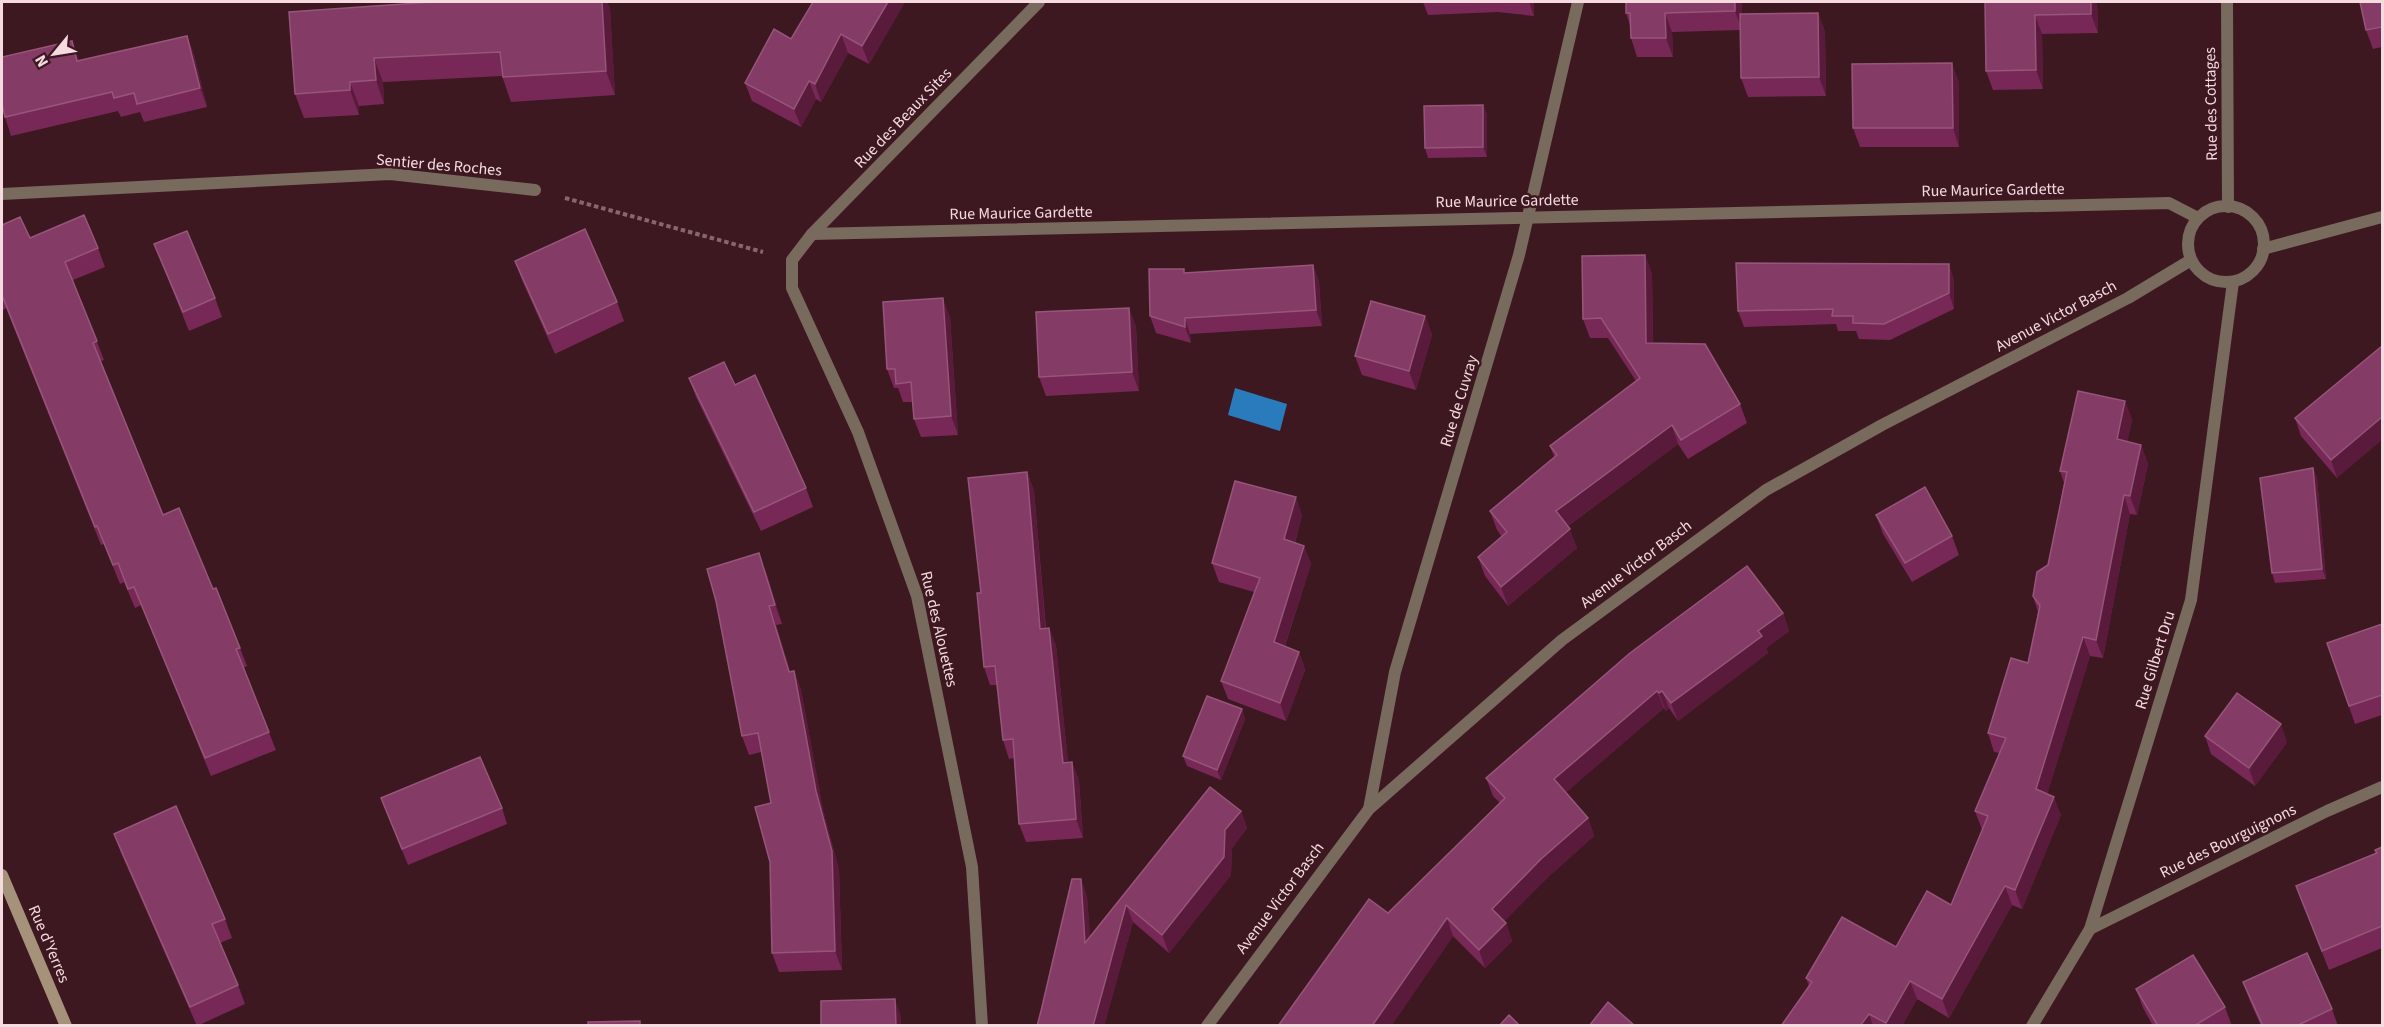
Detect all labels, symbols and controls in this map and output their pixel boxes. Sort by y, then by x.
north arrow [24,24,84,84]
street label: Rue des Cottages [2199,47,2223,161]
text: N [30,51,54,71]
street label: Rue des Beaux Sites [849,63,957,173]
street label: Sentier des Roches [375,149,503,181]
street label: Rue Maurice Gardette [1921,178,2065,202]
street label: Rue Maurice Gardette [1435,189,1579,213]
street label: Rue Maurice Gardette [949,201,1093,225]
street label: Avenue Victor Basch [1991,275,2121,357]
street label: Rue de Cuvray [1435,352,1484,450]
street label: Avenue Victor Basch [1576,515,1696,613]
street label: Rue des Alouettes [915,569,963,689]
street label: Rue Gilbert Dru [2130,608,2180,712]
street label: Rue des Bourguignons [2156,798,2300,884]
street label: Avenue Victor Basch [1231,838,1329,958]
street label: Rue d'Yerres [23,902,75,986]

